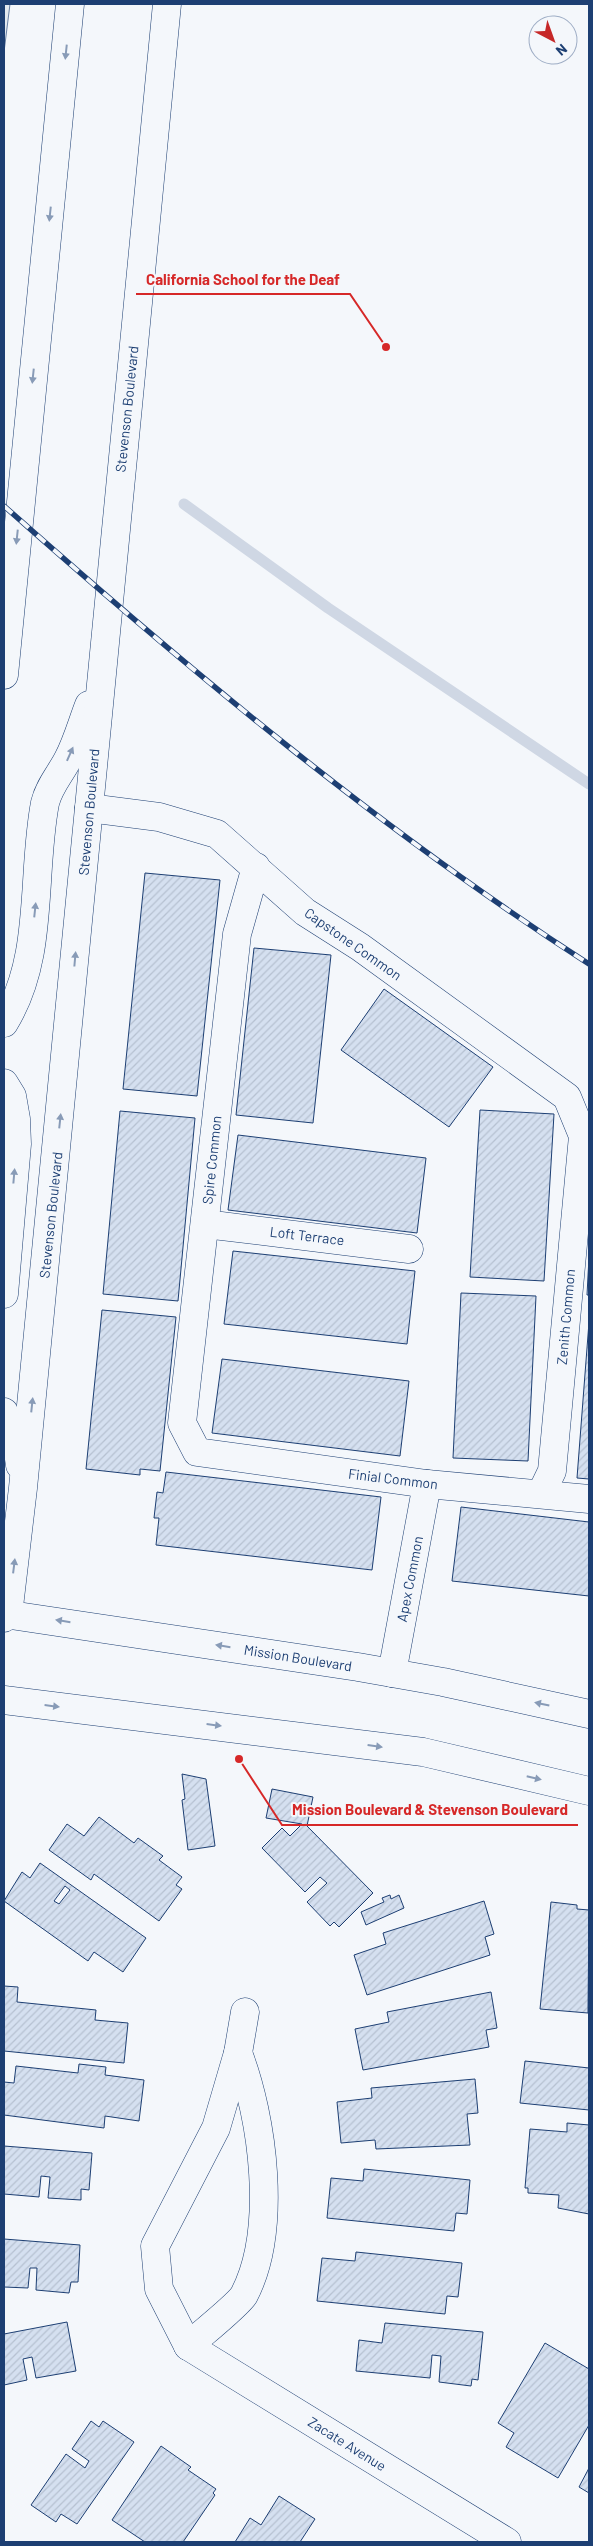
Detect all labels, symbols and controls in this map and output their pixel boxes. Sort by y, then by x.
north arrow [528,15,578,65]
text: N [553,41,571,60]
one-way arrow [61,45,69,61]
one-way arrow [45,206,53,222]
callout: California School for the Deaf [136,264,350,294]
text: California School for the Deaf [146,270,340,288]
street label: Stevenson Boulevard [111,345,142,473]
one-way arrow [29,368,37,384]
one-way arrow [13,530,21,546]
one-way arrow [67,747,75,761]
street label: Stevenson Boulevard [74,748,103,876]
one-way arrow [31,901,39,917]
street label: Capstone Common [301,904,405,983]
one-way arrow [71,951,79,967]
one-way arrow [56,1113,64,1129]
street label: Spire Common [198,1115,225,1205]
street label: Stevenson Boulevard [35,1151,66,1279]
one-way arrow [10,1168,18,1184]
street label: Loft Terrace [269,1223,345,1249]
street label: Zenith Common [553,1268,578,1366]
one-way arrow [28,1396,36,1412]
street label: Finial Common [347,1465,439,1492]
street label: Apex Common [393,1534,426,1623]
one-way arrow [10,1558,18,1574]
one-way arrow [54,1617,70,1625]
street label: Mission Boulevard [243,1641,353,1674]
one-way arrow [215,1642,231,1650]
one-way arrow [534,1700,549,1708]
one-way arrow [44,1702,60,1710]
one-way arrow [206,1721,222,1729]
one-way arrow [367,1742,383,1750]
one-way arrow [526,1774,541,1782]
callout: Mission Boulevard & Stevenson Boulevard [282,1795,578,1825]
text: Mission Boulevard & Stevenson Boulevard [292,1800,568,1818]
street label: Zacate Avenue [305,2413,389,2474]

